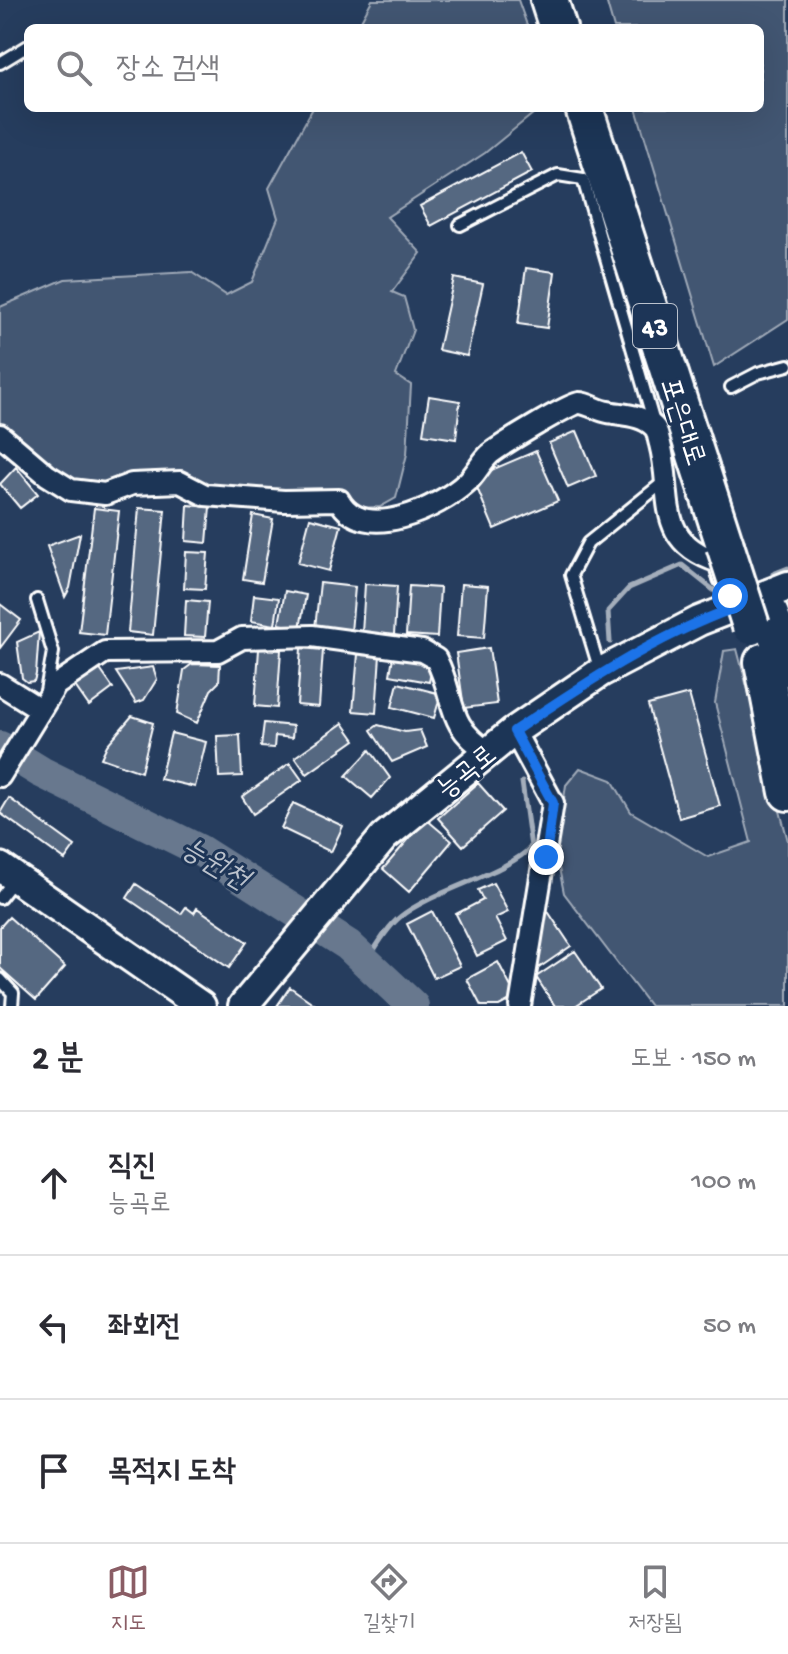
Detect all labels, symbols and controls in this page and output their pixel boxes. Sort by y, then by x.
search box [24,24,764,112]
icon: search [52,46,96,90]
text: 장소 검색 [116,53,220,88]
road number: 43 [633,304,677,348]
street label: 포은대로 [651,374,710,470]
route start [712,578,748,614]
street label: 능곡로 [431,739,504,808]
water label: 능원천 [174,832,256,901]
route end [528,839,564,875]
text: 2 분 [32,1041,84,1081]
text: 도보 · 150 m [630,1045,756,1076]
text: 직진 [108,1151,156,1186]
icon: ahead [32,1161,76,1205]
text: 100 m [691,1168,756,1199]
text: 능곡로 [108,1190,171,1221]
icon: left [32,1305,76,1349]
text: 좌회전 [108,1312,180,1347]
text: 50 m [703,1312,756,1343]
icon: arrive [32,1449,76,1493]
text: 목적지 도착 [108,1456,236,1491]
tab: 지도 [106,1560,150,1638]
tab: 길찾기 [363,1560,416,1638]
tab: 저장됨 [629,1560,682,1638]

